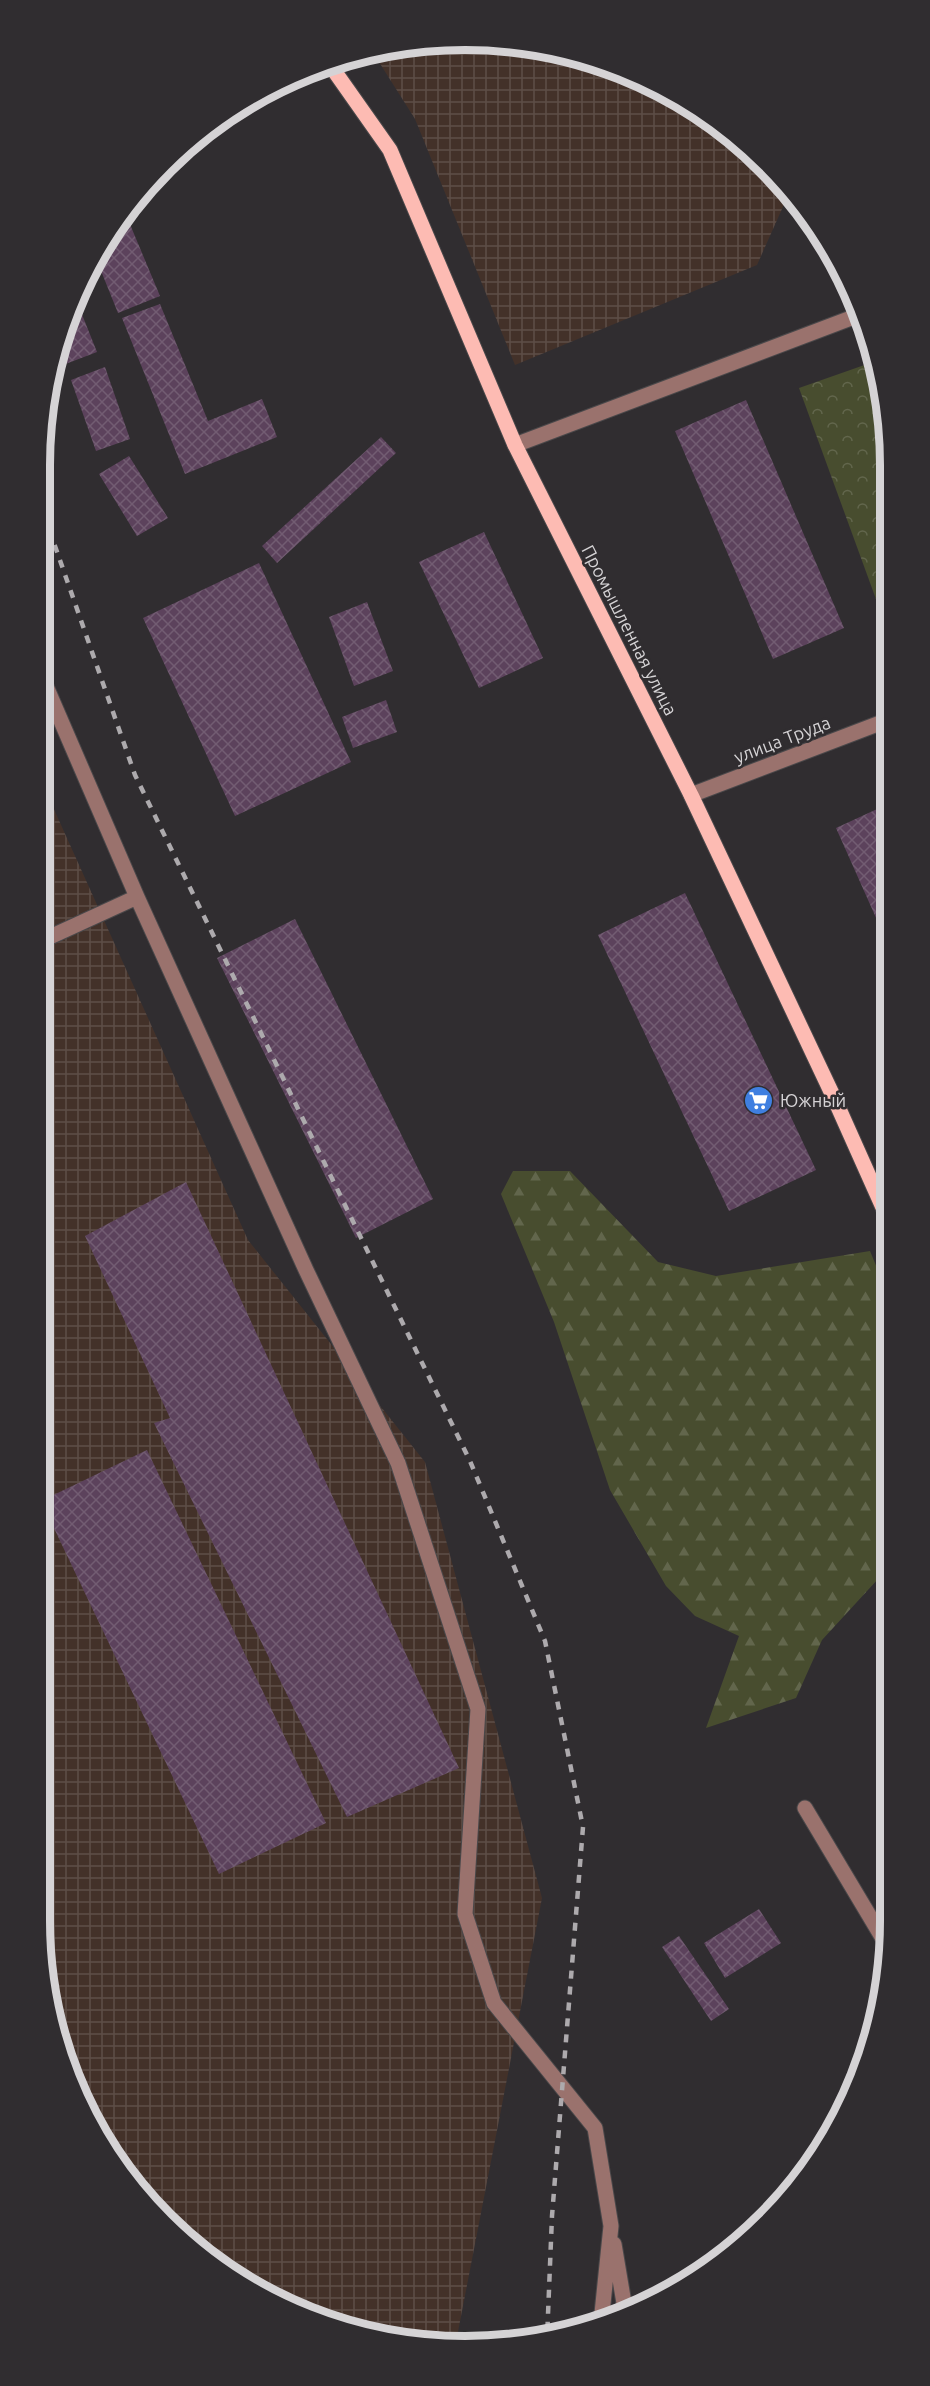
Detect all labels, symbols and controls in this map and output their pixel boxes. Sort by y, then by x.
street label: Промышленная улица [578,542,682,718]
street label: улица Труда [731,711,833,767]
supermarket icon: Южный [743,1084,775,1116]
place label: Южный [780,1090,846,1110]

